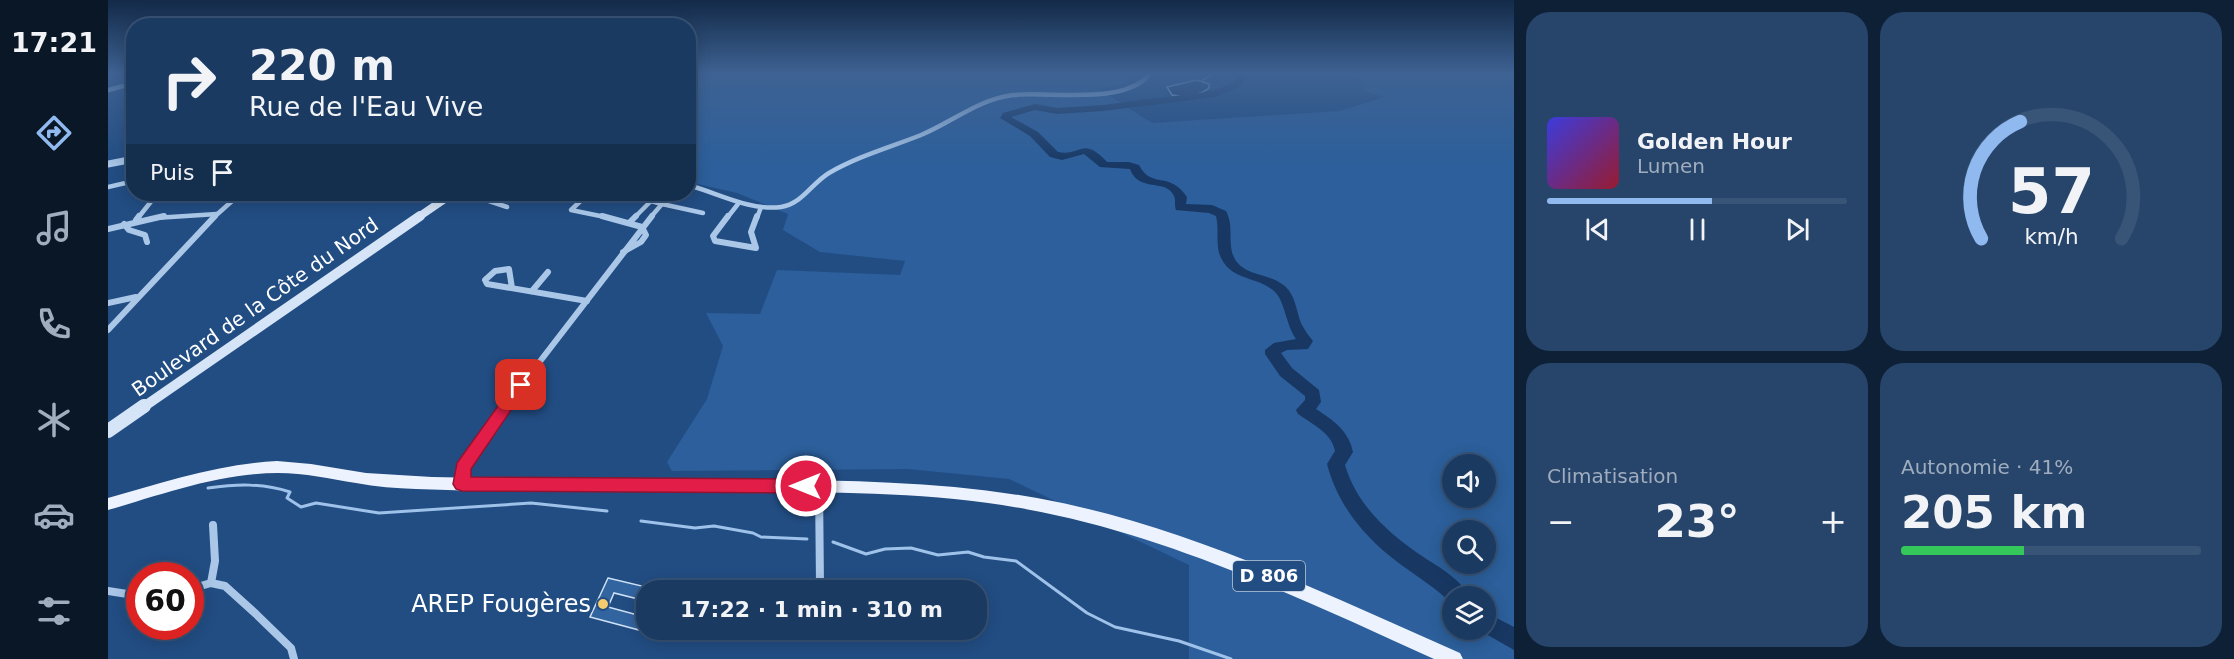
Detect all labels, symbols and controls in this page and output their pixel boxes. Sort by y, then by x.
text: 17:21 [11,27,97,58]
text: 220 m [249,41,395,90]
icon: right [150,42,228,120]
text: Rue de l'Eau Vive [249,91,483,122]
icon: directions [33,112,75,154]
text: Golden Hour [1637,129,1792,154]
text: Lumen [1637,154,1705,178]
text: 57 [2008,155,2094,228]
icon: arrive [206,156,239,189]
text: Puis [150,160,194,185]
icon: music [33,207,75,249]
street label: Boulevard de la Côte du Nord [127,213,383,401]
icon: previous [1581,213,1614,246]
icon: pause [1681,213,1714,246]
icon: next [1781,213,1814,246]
text: km/h [2024,224,2078,249]
icon: phone [33,303,75,345]
pin [495,359,546,410]
icon: arrive [504,368,537,401]
icon: climate [33,399,75,441]
position arrow [774,454,838,518]
map controls [1442,454,1496,640]
button: sound [1442,454,1496,508]
text: Autonomie · 41% [1901,455,2073,479]
text: Climatisation [1547,464,1678,488]
text: 205 km [1901,486,2087,539]
icon: car [33,494,75,536]
text: 23° [1654,495,1740,548]
text: − [1547,502,1575,541]
text: + [1819,502,1847,541]
button: search [1442,520,1496,574]
road number: D 806 [1233,561,1305,591]
speed limit sign: 60 [126,562,204,640]
button: layers [1442,586,1496,640]
icon: filters [33,590,75,632]
place label: AREP Fougères [411,590,591,618]
marker: AREP Fougères [596,597,610,611]
text: 17:22 · 1 min · 310 m [680,597,943,622]

